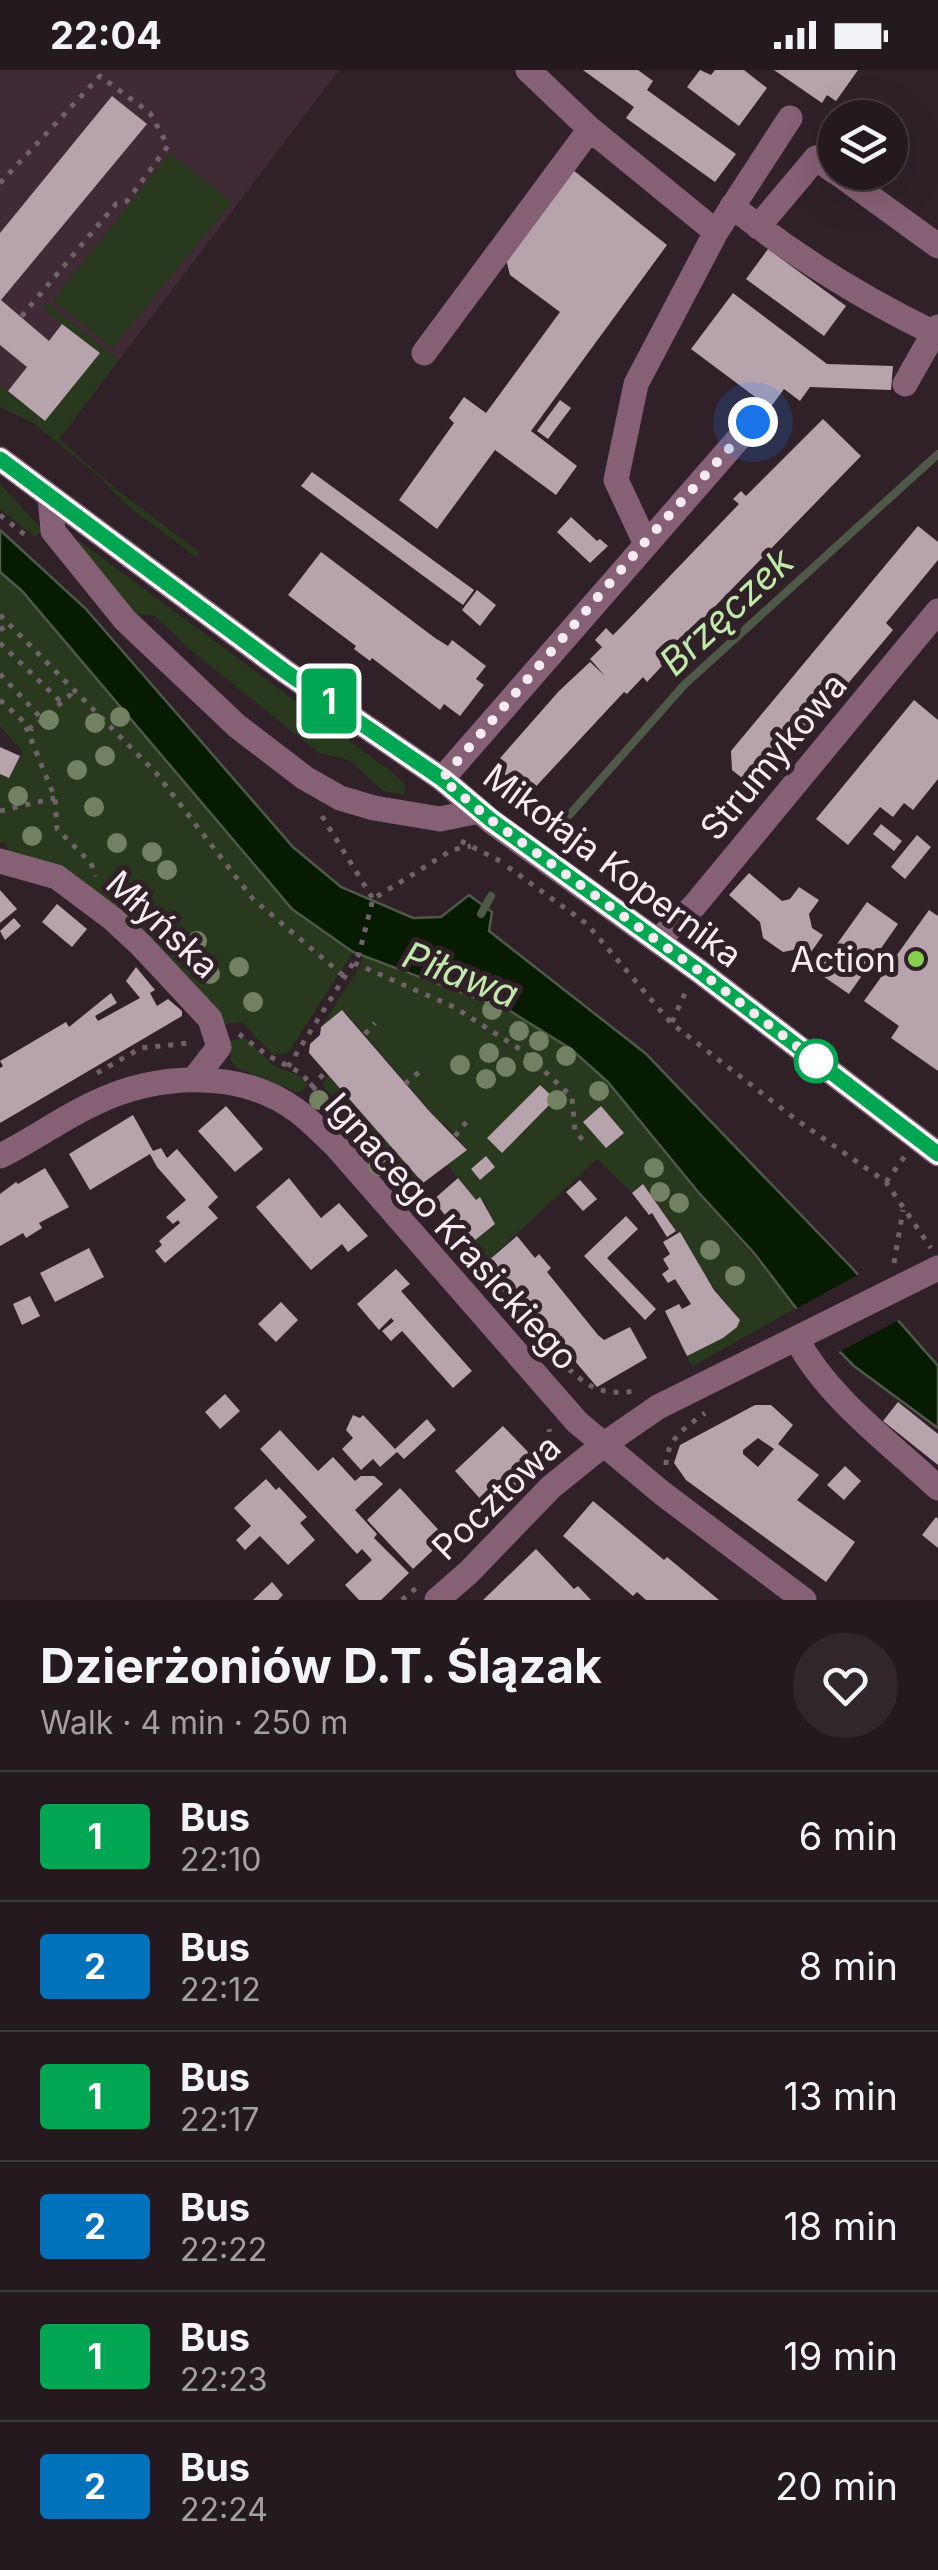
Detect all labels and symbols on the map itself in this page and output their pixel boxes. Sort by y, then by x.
your location [728,397,778,447]
water label: Brzęczek [650,537,803,684]
street label: Strumykowa [691,664,855,848]
line badge: 1 [296,668,362,734]
street label: Mikołaja Kopernika [476,754,750,976]
street label: Młyńska [98,862,228,986]
water label: Piława [397,931,525,1017]
place label: Action [790,938,896,980]
marker: Action [905,948,927,970]
unlabelled marker [795,1040,837,1082]
street label: Ignacego Krasickiego [317,1084,587,1378]
street label: Pocztowa [423,1426,569,1568]

